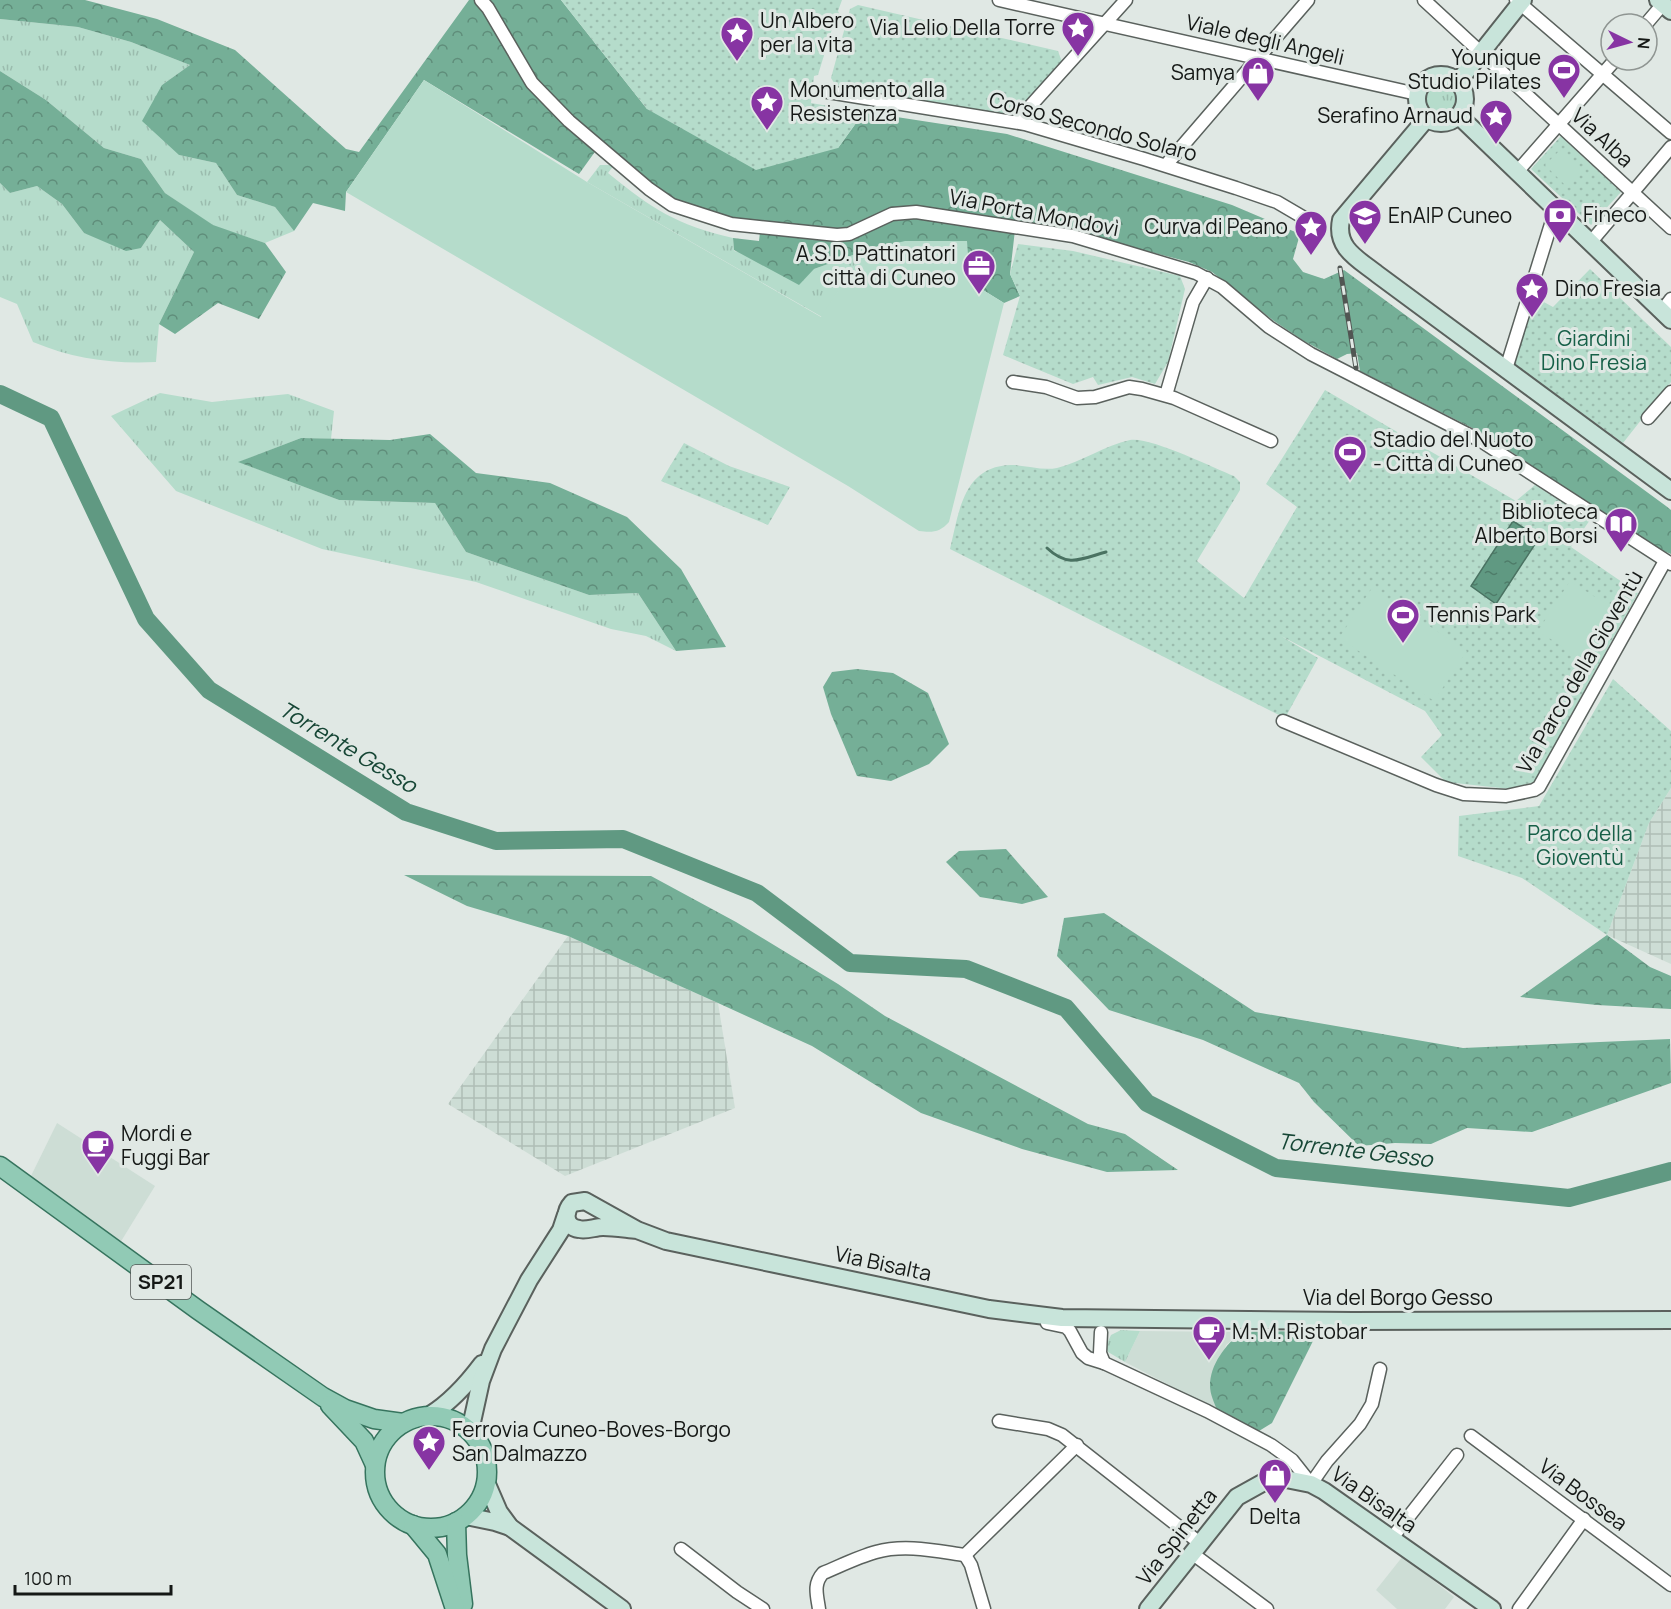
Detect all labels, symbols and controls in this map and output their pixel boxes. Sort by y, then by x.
place label: Un Albero per la vita [760,6,854,58]
street label: Viale degli Angeli [1183,7,1347,71]
place icon: Via Lelio Della Torre [1060,10,1096,57]
north arrow [1599,12,1659,72]
place label: Via Lelio Della Torre [870,13,1055,41]
place icon: Un Albero per la vita [719,15,755,62]
text: N [1632,37,1655,50]
place label: Younique Studio Pilates [1408,43,1541,95]
sports icon: Younique Studio Pilates [1546,52,1582,99]
shop icon: Samya [1240,55,1276,102]
place label: Samya [1171,58,1235,86]
place label: Monumento alla Resistenza [790,75,945,127]
place icon: Monumento alla Resistenza [749,84,785,131]
street label: Corso Secondo Solaro [986,85,1200,167]
place icon: Serafino Arnaud [1478,98,1514,145]
place label: Serafino Arnaud [1317,101,1473,129]
street label: Via Alba [1566,101,1640,173]
street label: Via Porta Mondovì [947,182,1121,242]
bank icon: Fineco [1542,197,1578,244]
school or university icon: EnAIP Cuneo [1347,198,1383,245]
place label: Fineco [1583,200,1647,228]
place label: EnAIP Cuneo [1388,201,1512,229]
place icon: Curva di Peano [1293,209,1329,256]
place label: Curva di Peano [1144,212,1288,240]
place label: A.S.D. Pattinatori città di Cuneo [796,239,956,291]
office icon: A.S.D. Pattinatori città di Cuneo [961,248,997,295]
place icon: Dino Fresia [1514,271,1550,318]
place label: Dino Fresia [1555,274,1661,302]
park label: Giardini Dino Fresia [1541,324,1647,376]
place label: Stadio del Nuoto - Città di Cuneo [1373,425,1534,477]
sports icon: Stadio del Nuoto - Città di Cuneo [1332,434,1368,481]
place label: Biblioteca Alberto Borsi [1475,497,1598,549]
library icon: Biblioteca Alberto Borsi [1603,506,1639,553]
street label: Via Parco della Gioventù [1510,565,1649,778]
sports icon: Tennis Park [1385,597,1421,644]
place label: Tennis Park [1426,600,1536,628]
water label: Torrente Gesso [274,694,424,801]
park label: Parco della Gioventù [1527,819,1633,871]
place label: Mordi e Fuggi Bar [121,1119,211,1171]
water label: Torrente Gesso [1276,1126,1436,1175]
cafe icon: Mordi e Fuggi Bar [80,1128,116,1175]
street label: Via Bisalta [832,1239,934,1287]
road number: SP21 [131,1265,191,1299]
street label: Via del Borgo Gesso [1303,1283,1493,1311]
cafe icon: M. M. Ristobar [1191,1314,1227,1361]
place label: M. M. Ristobar [1232,1317,1368,1345]
place label: Ferrovia Cuneo-Boves-Borgo San Dalmazzo [452,1415,731,1467]
place icon: Ferrovia Cuneo-Boves-Borgo San Dalmazzo [411,1424,447,1471]
street label: Via Bossea [1534,1452,1634,1537]
shop icon: Delta [1257,1457,1293,1504]
street label: Via Bisalta [1326,1459,1423,1539]
street label: Via Spinetta [1130,1482,1223,1590]
place label: Delta [1249,1502,1301,1530]
scale bar [15,1558,171,1596]
text: 100 m [24,1566,72,1590]

